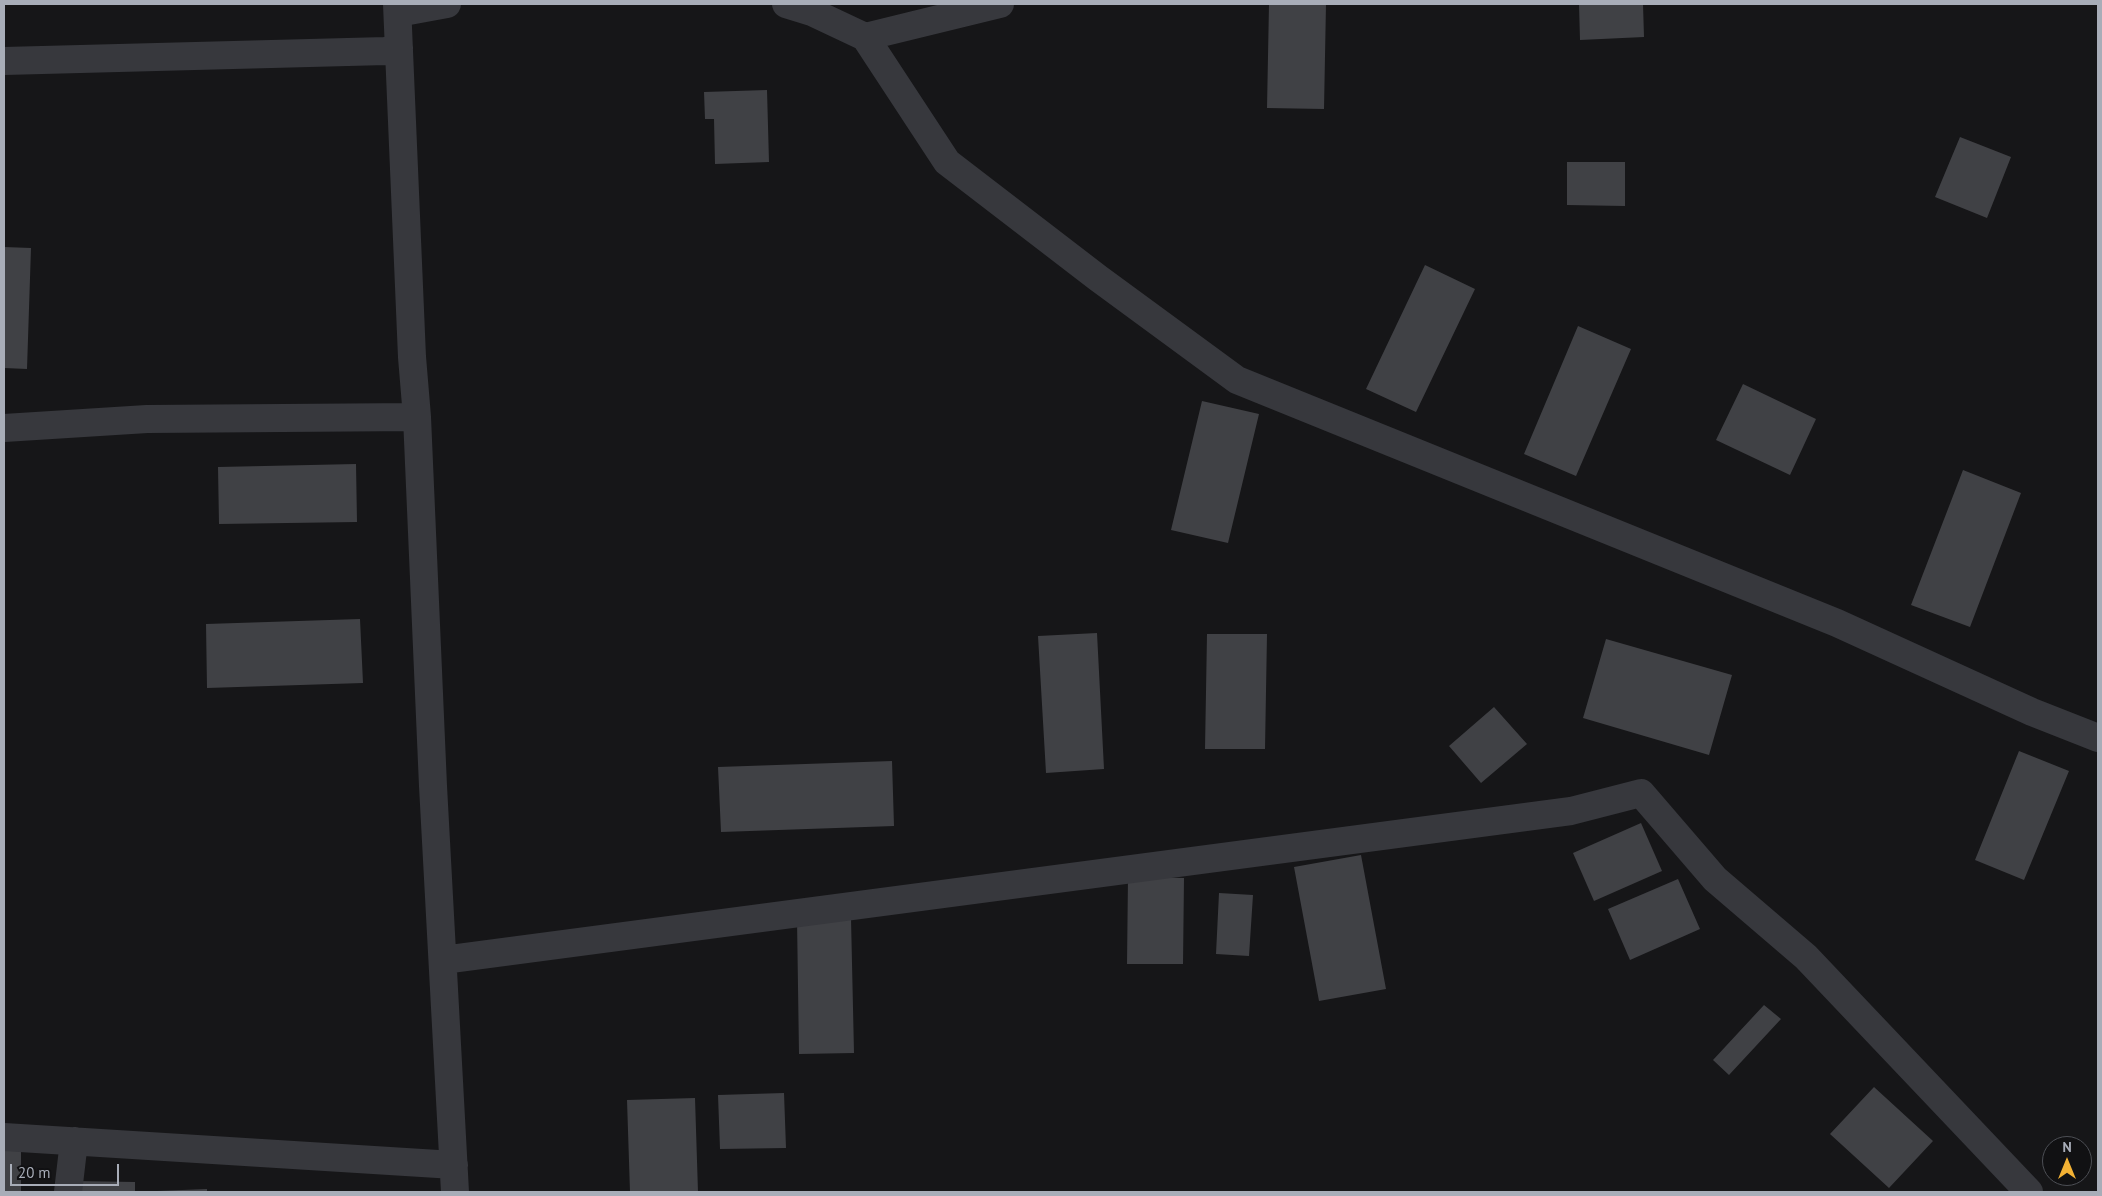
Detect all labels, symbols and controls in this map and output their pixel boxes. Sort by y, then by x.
north arrow [2042,1136,2092,1186]
text: N [2062,1138,2072,1156]
scale bar [12,1154,121,1186]
text: 20 m [18,1163,51,1182]

